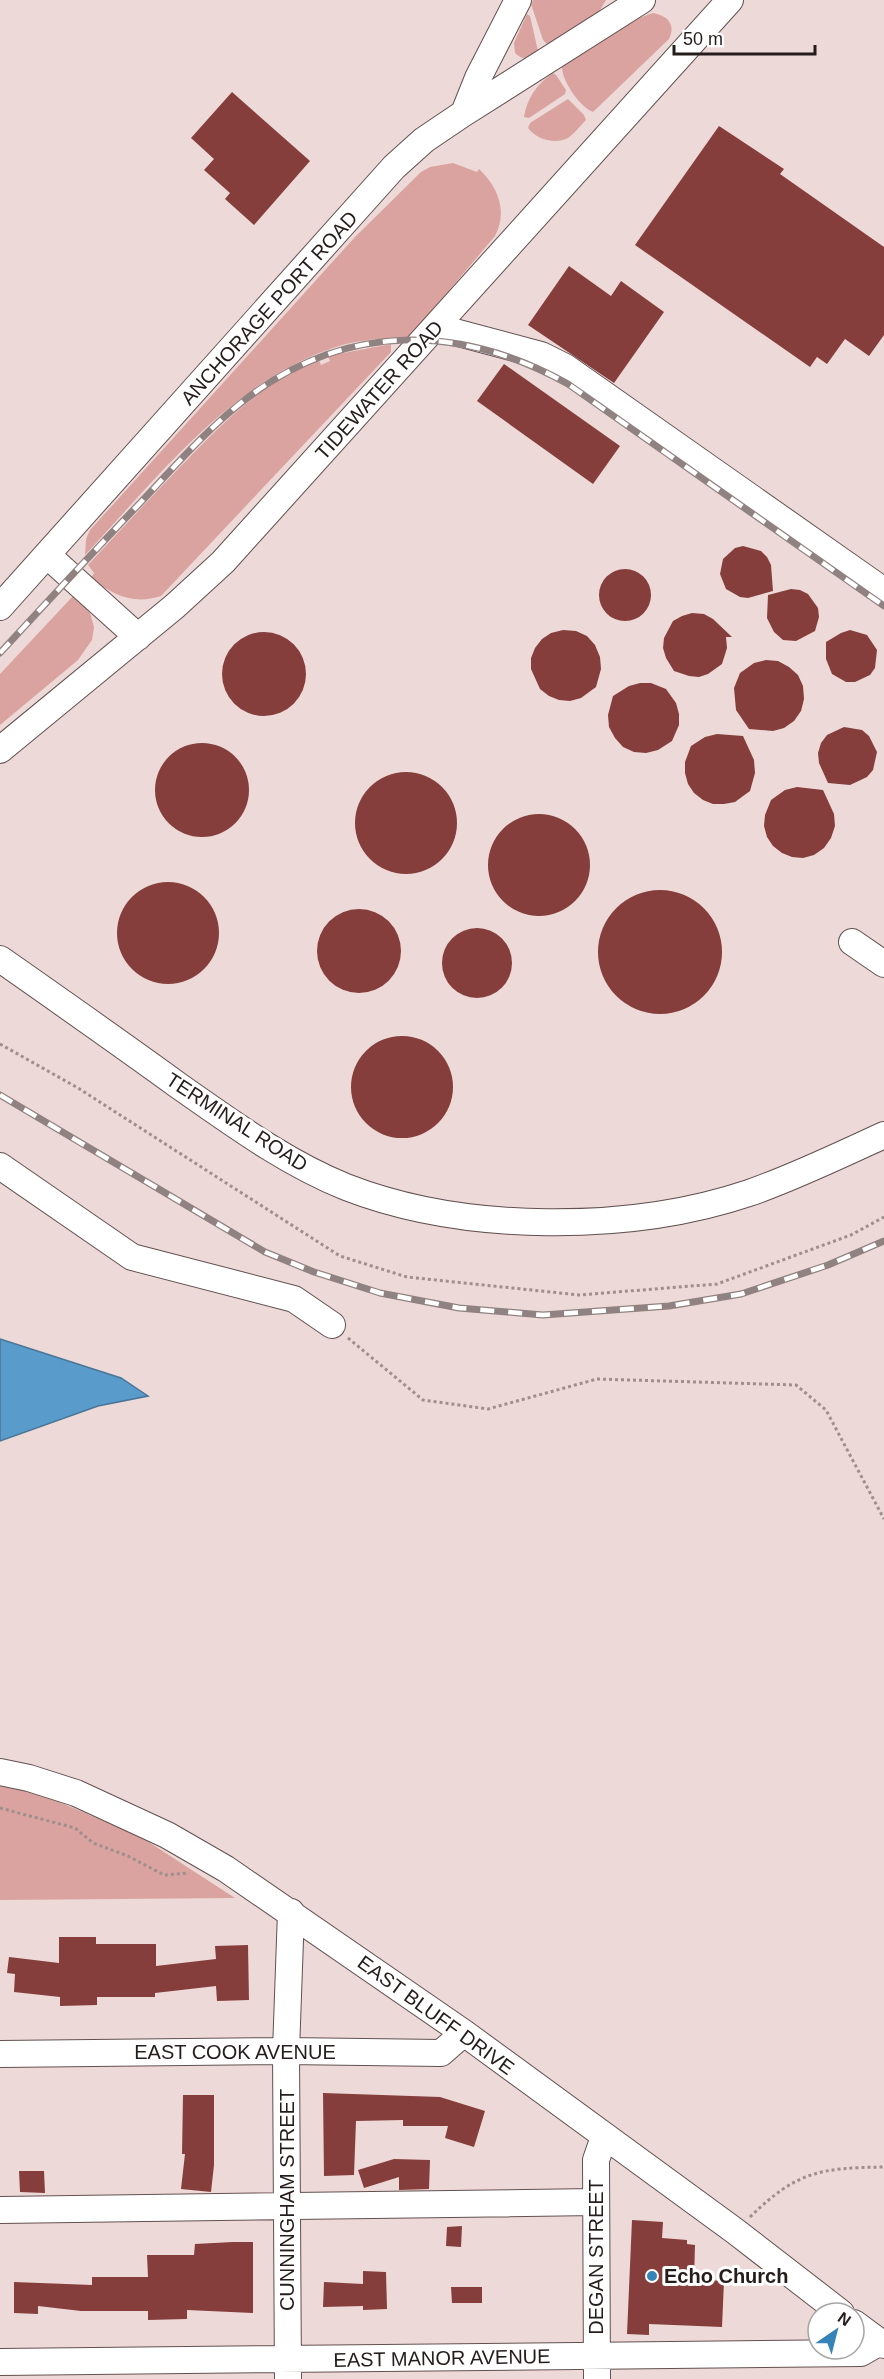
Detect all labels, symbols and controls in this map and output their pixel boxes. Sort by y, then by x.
scale bar [674,18,815,56]
text: 50 m [683,29,723,49]
street label: ANCHORAGE PORT ROAD [176,207,362,409]
street label: TIDEWATER ROAD [311,316,447,464]
street label: TERMINAL ROAD [162,1068,312,1176]
street label: EAST BLUFF DRIVE [354,1951,518,2079]
street label: EAST COOK AVENUE [134,2041,336,2063]
street label: CUNNINGHAM STREET [276,2089,298,2311]
street label: DEGAN STREET [585,2179,607,2335]
place label: Echo Church [664,2265,788,2287]
marker: Echo Church [645,2269,659,2283]
north arrow [806,2301,866,2361]
text: N [835,2309,854,2329]
street label: EAST MANOR AVENUE [333,2345,551,2371]

